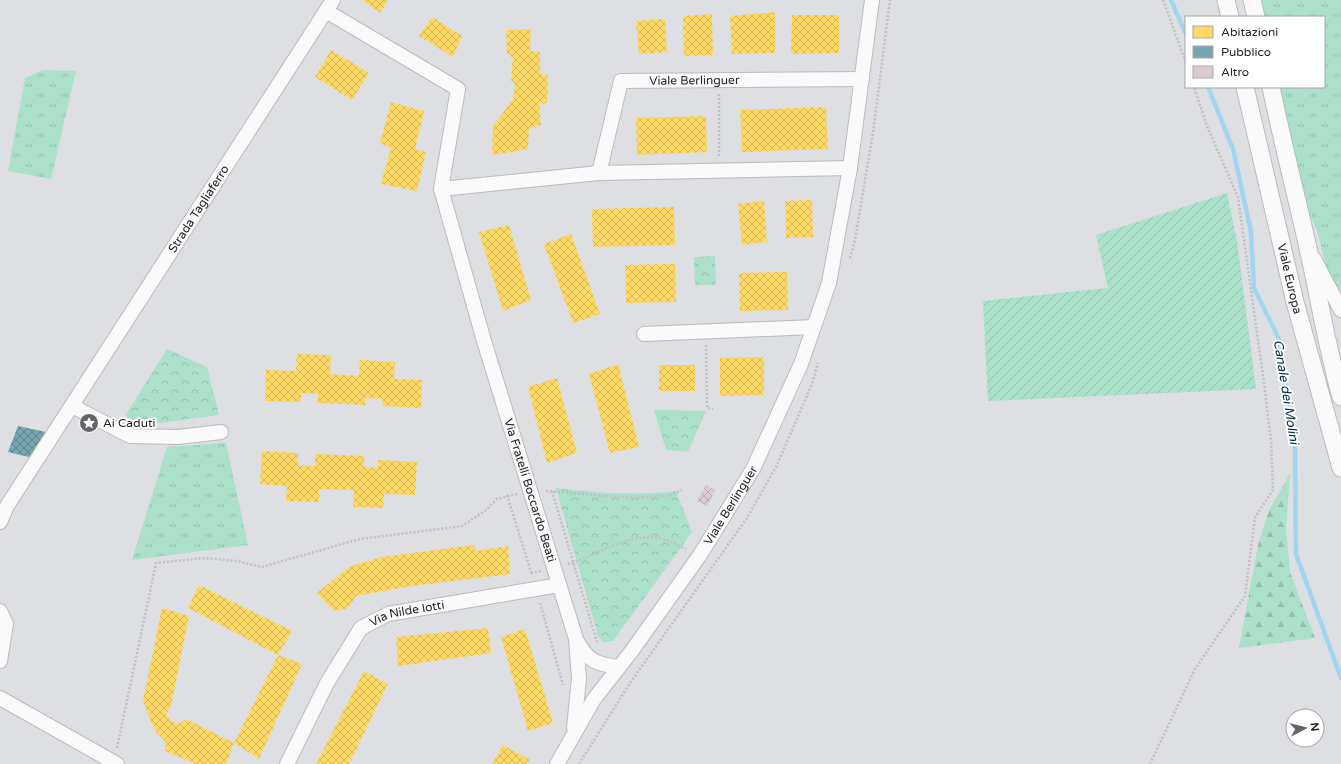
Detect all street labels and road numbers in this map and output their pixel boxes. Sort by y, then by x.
street label: Viale Berlinguer [649,73,740,88]
street label: Strada Tagliaferro [165,162,232,255]
street label: Viale Europa [1275,242,1305,316]
street label: Via Fratelli Boccardo Beati [501,417,559,564]
street label: Viale Berlinguer [701,464,761,547]
street label: Via Nilde Iotti [367,598,445,629]

